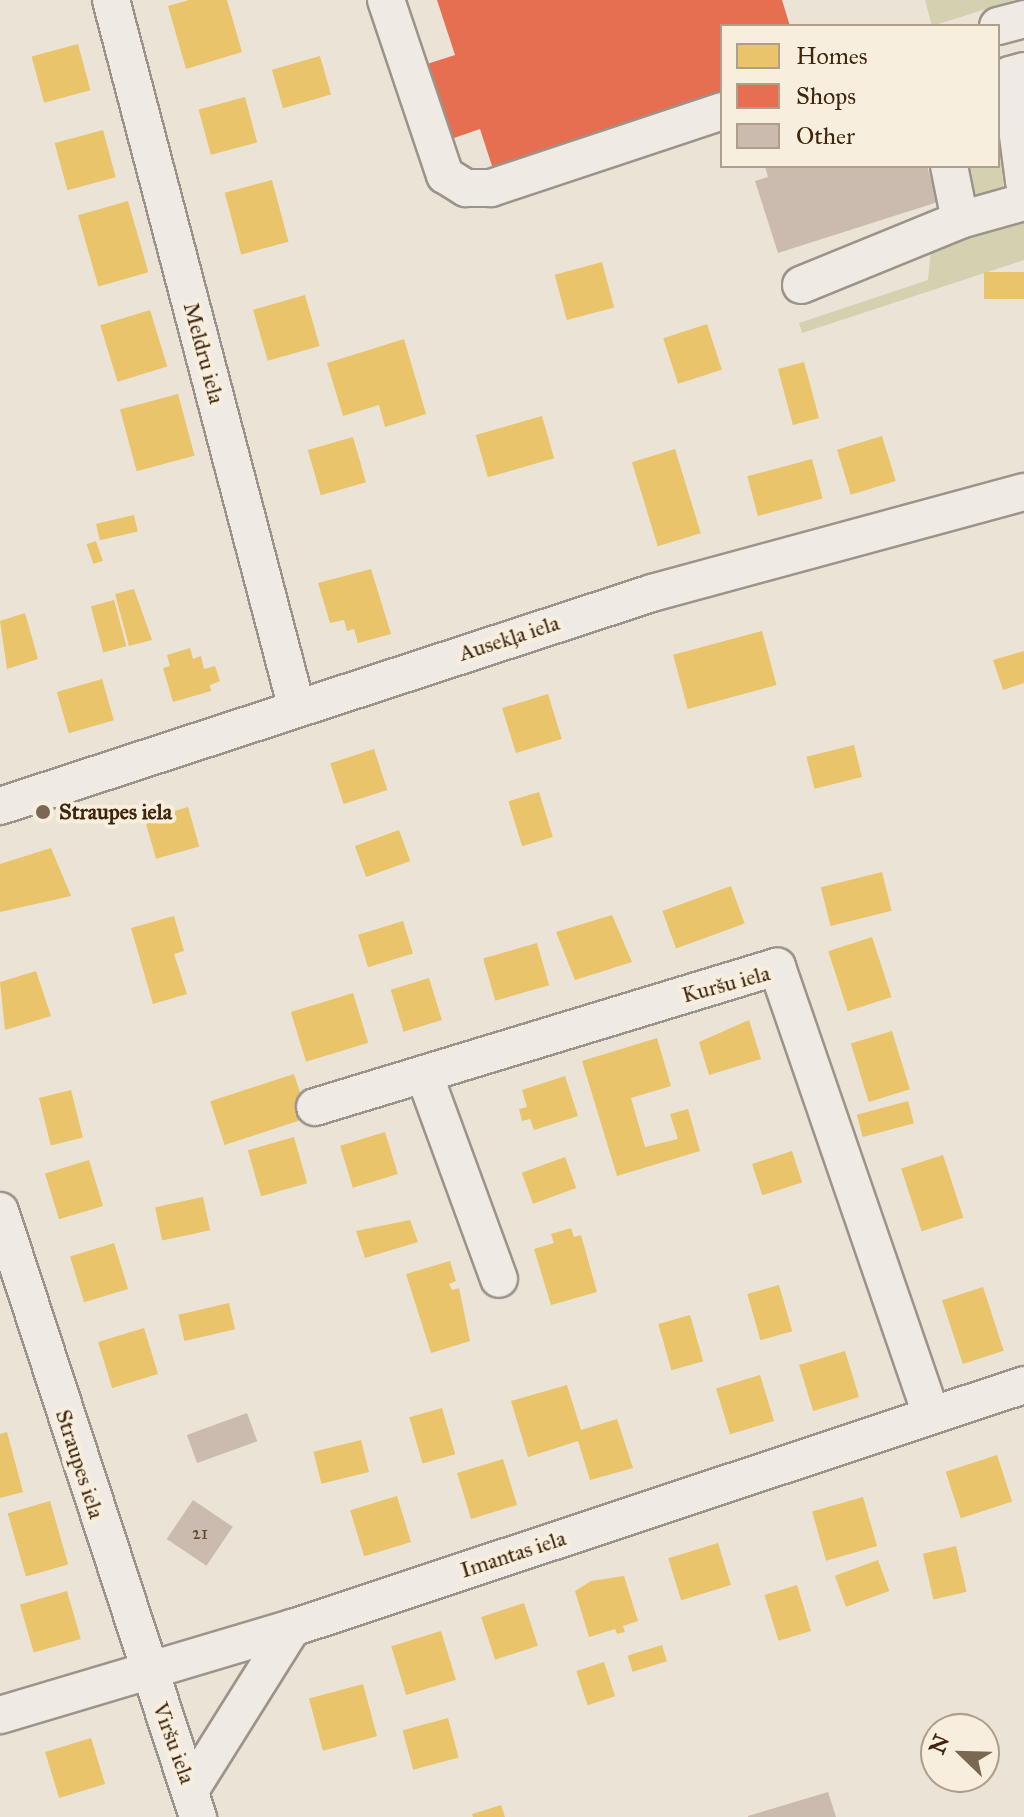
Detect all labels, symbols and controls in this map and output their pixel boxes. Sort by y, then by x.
legend [720,24,1000,168]
text: Homes [796,41,868,71]
text: Shops [796,81,856,111]
text: Other [796,121,855,151]
street label: Meldru iela [178,299,230,407]
street label: Ausekļa iela [455,609,563,667]
place label: Straupes iela [59,799,172,825]
marker: Straupes iela [34,803,52,821]
street label: Kuršu iela [679,960,773,1008]
street label: Straupes iela [50,1406,110,1522]
house number: 21 [192,1522,208,1544]
street label: Imantas iela [457,1525,569,1583]
street label: Viršu iela [147,1699,201,1787]
north arrow [920,1713,1000,1793]
text: N [923,1730,955,1758]

